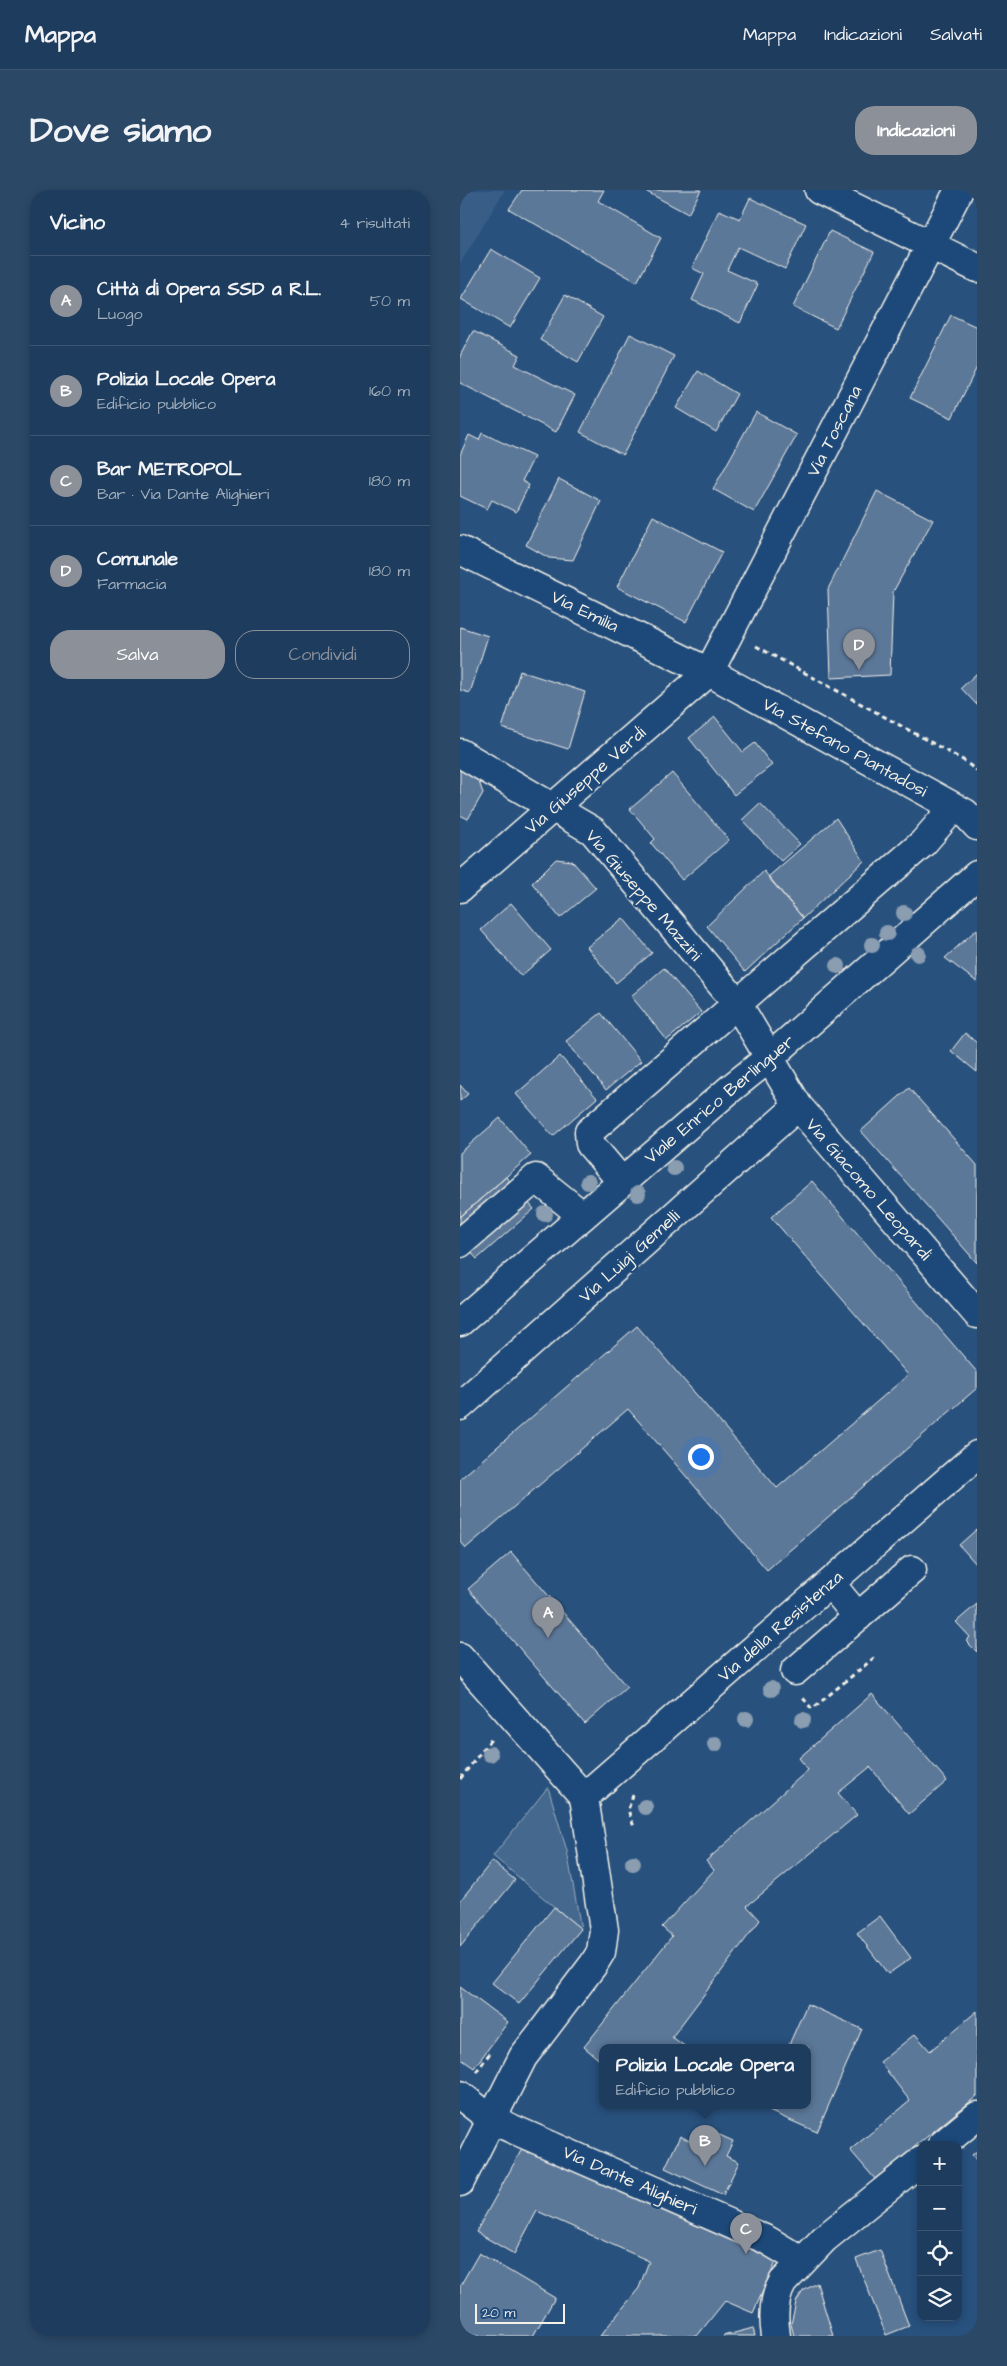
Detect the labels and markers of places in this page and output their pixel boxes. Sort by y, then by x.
pin: D [843,629,875,670]
pin: A [532,1597,564,1638]
pin: B [689,2125,721,2166]
pin: C [730,2213,762,2254]

